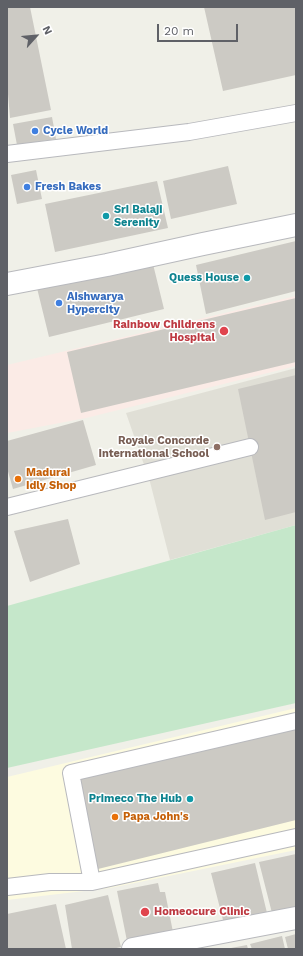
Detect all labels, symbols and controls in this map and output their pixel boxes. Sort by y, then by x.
north arrow [16,16,56,56]
scale bar [159,16,240,42]
text: N [39,24,55,37]
text: 20 m [164,24,194,38]
place label: Cycle World [43,124,108,138]
marker: Cycle World [30,126,40,136]
place label: Fresh Bakes [35,180,101,194]
marker: Fresh Bakes [22,182,32,192]
place label: Sri Balaji Serenity [114,203,162,229]
marker: Sri Balaji Serenity [101,211,111,221]
place label: Quess House [169,271,239,285]
marker: Quess House [242,273,252,283]
place label: Aishwarya Hypercity [67,290,124,316]
marker: Aishwarya Hypercity [54,298,64,308]
place label: Rainbow Childrens Hospital [113,318,215,344]
marker: Rainbow Childrens Hospital [218,325,230,337]
place label: Royale Concorde International School [98,434,209,460]
marker: Royale Concorde International School [212,442,222,452]
place label: Madurai Idly Shop [26,466,77,492]
marker: Madurai Idly Shop [13,474,23,484]
place label: Primeco The Hub [89,792,182,806]
marker: Primeco The Hub [185,794,195,804]
place label: Papa John's [123,810,189,824]
marker: Papa John's [110,812,120,822]
place label: Homeocure Clinic [154,905,250,919]
marker: Homeocure Clinic [139,906,151,918]

